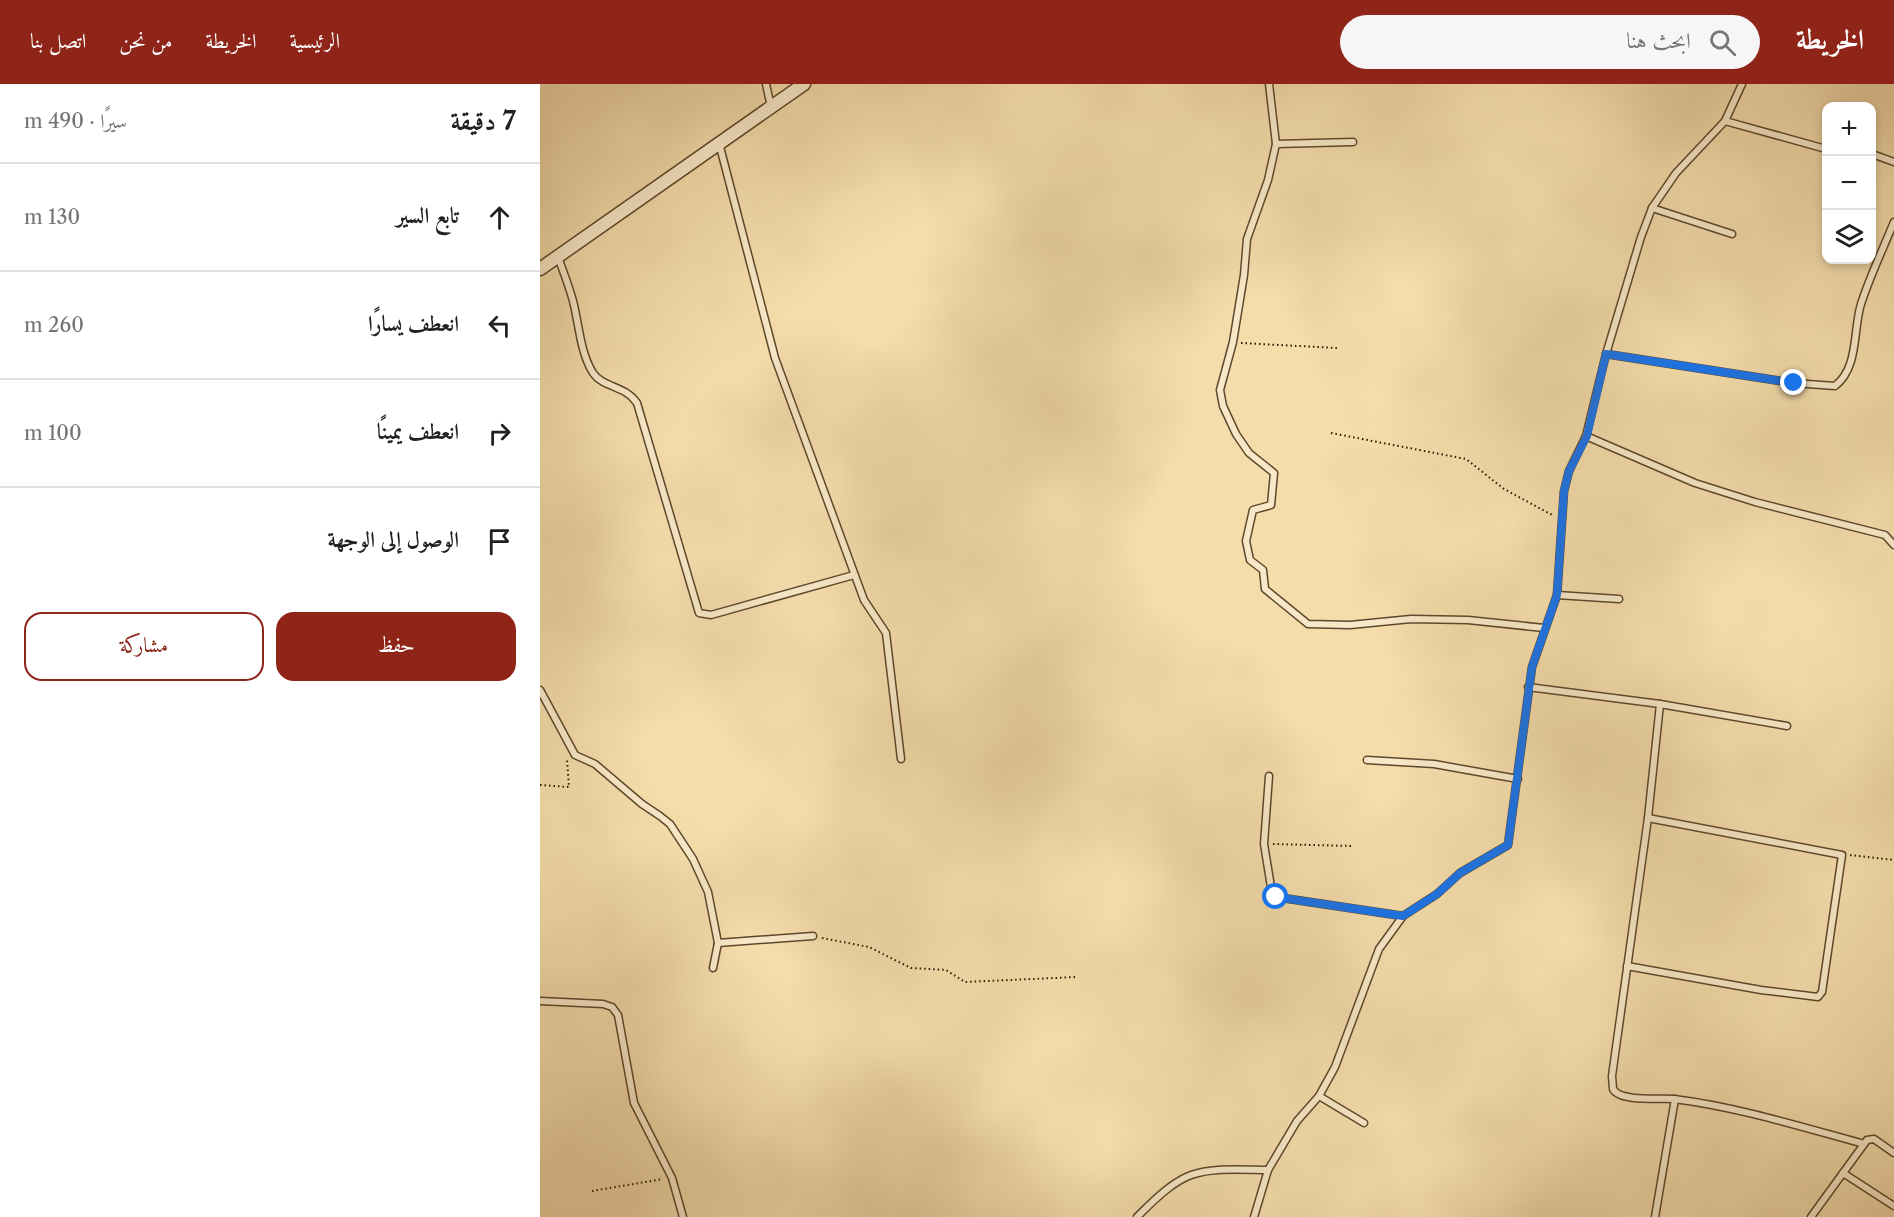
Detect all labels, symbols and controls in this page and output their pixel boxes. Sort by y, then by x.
search box [1340,15,1760,69]
text: الخريطة [1796,22,1864,56]
icon: search [1706,26,1739,59]
text: ابحث هنا [1626,27,1691,54]
text: اتصل بنا [30,28,86,53]
text: من نحن [119,28,172,53]
text: الخريطة [205,28,257,53]
text: الرئيسية [290,28,340,53]
map controls [1822,102,1876,264]
button: + [1822,102,1876,156]
text: 7 دقيقة [451,105,516,137]
text: سيرًا · 490 m [24,109,127,133]
button: − [1822,156,1876,210]
icon: ahead [483,201,516,234]
text: تابع السير [396,202,459,229]
text: 130 m [24,205,80,229]
button: layers [1822,210,1876,264]
icon: left [483,309,516,342]
text: انعطف يسارًا [368,310,459,337]
text: 260 m [24,313,84,337]
route end [1780,369,1806,395]
icon: right [483,417,516,450]
text: انعطف يمينًا [377,418,459,445]
text: 100 m [24,421,82,445]
icon: arrive [483,525,516,558]
text: الوصول إلى الوجهة [327,526,459,553]
button: مشاركة [24,612,264,681]
button: حفظ [276,612,516,681]
route start [1262,883,1288,909]

